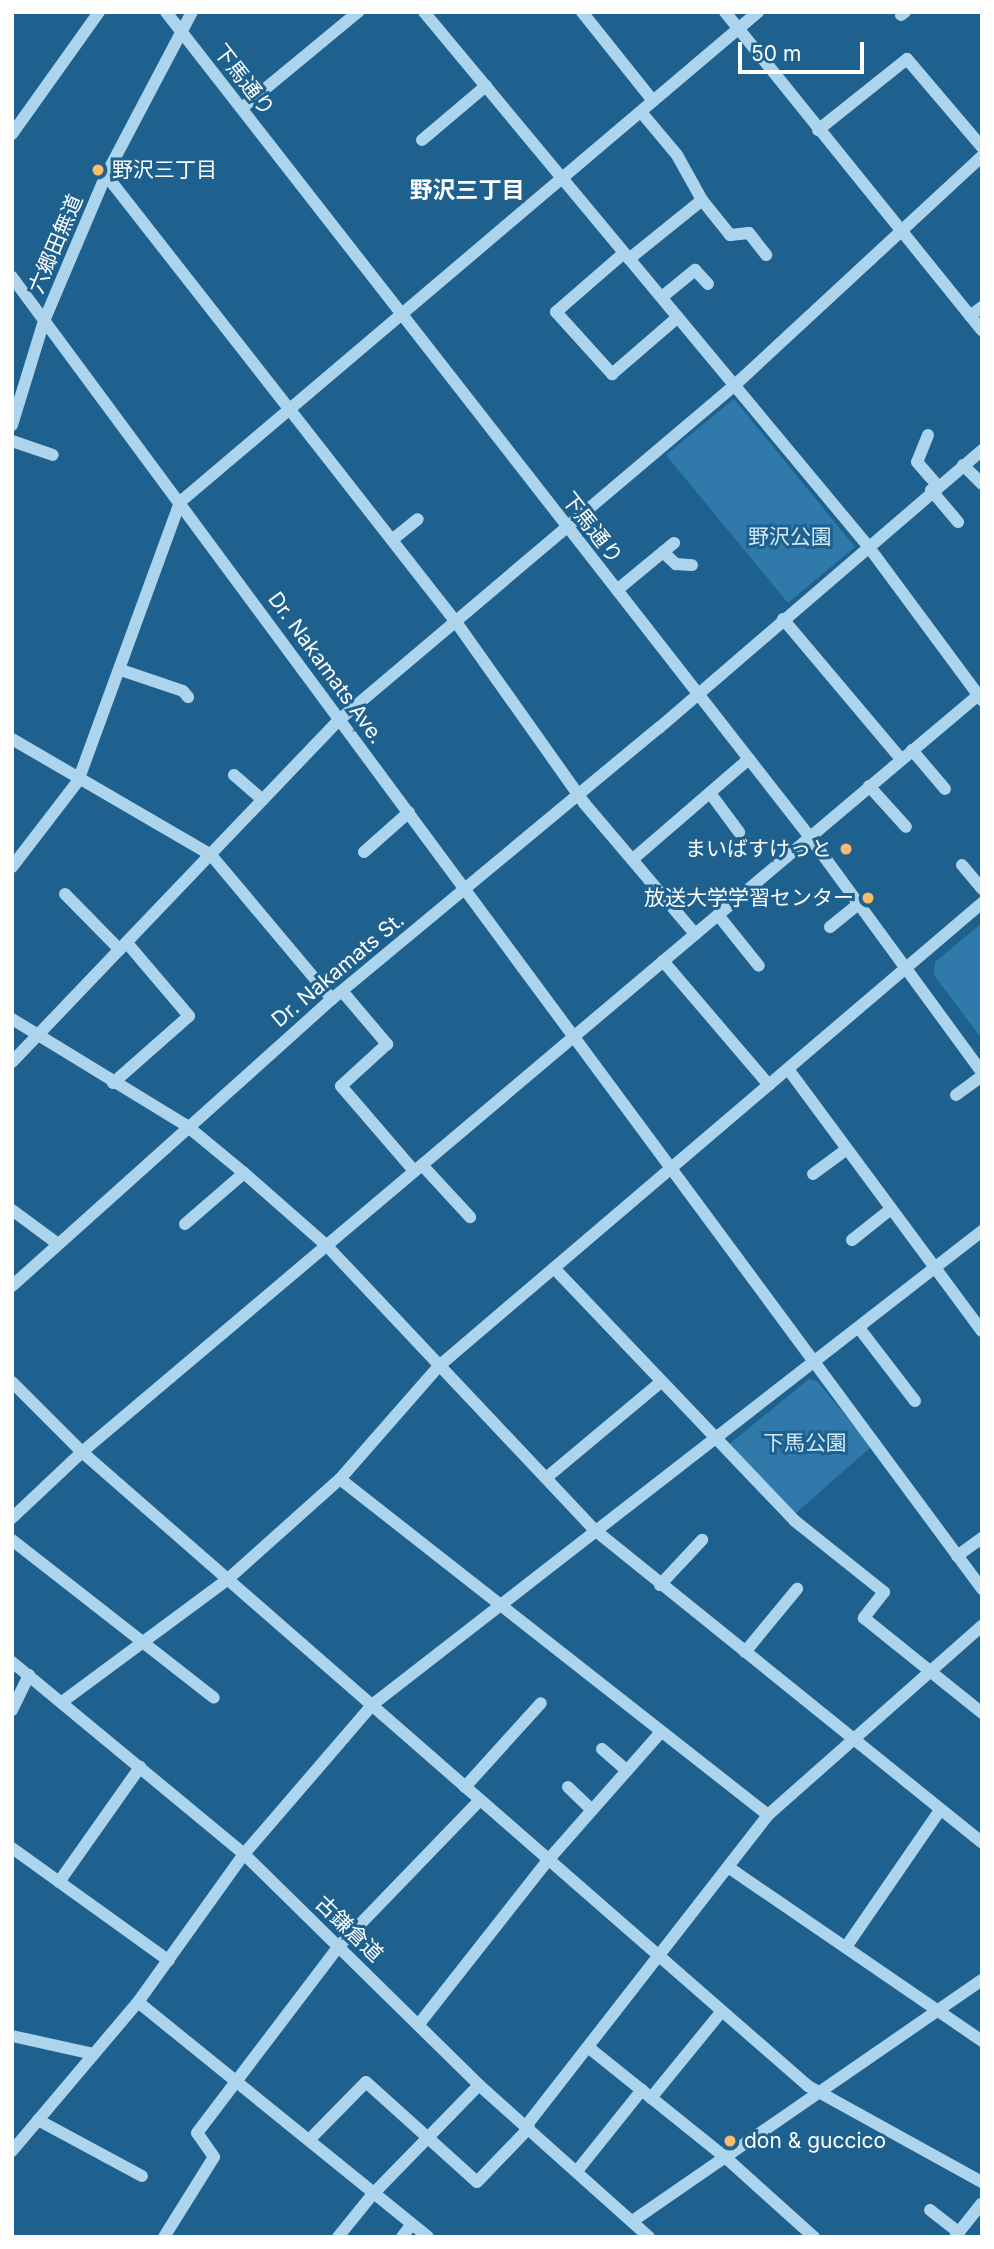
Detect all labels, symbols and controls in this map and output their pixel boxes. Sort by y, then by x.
scale bar [742,28,868,72]
street label: 下馬通り [208,39,280,121]
text: 50 m [751,41,801,66]
place label: 野沢三丁目 [112,157,217,183]
marker: 野沢三丁目 [90,162,106,178]
district label: 野沢三丁目 [410,176,524,204]
street label: 六郷田無道 [24,191,88,297]
street label: 下馬通り [556,487,628,569]
park label: 野沢公園 [748,524,832,550]
street label: Dr. Nakamats Ave. [263,587,389,749]
place label: まいばすけっと [685,836,832,862]
marker: まいばすけっと [838,841,854,857]
place label: 放送大学学習センター [644,885,854,911]
marker: 放送大学学習センター [860,890,876,906]
street label: Dr. Nakamats St. [267,907,409,1033]
park label: 下馬公園 [763,1430,847,1456]
street label: 古鎌倉道 [310,1891,388,1967]
place label: don & guccico [744,2128,886,2154]
marker: don & guccico [722,2133,738,2149]

